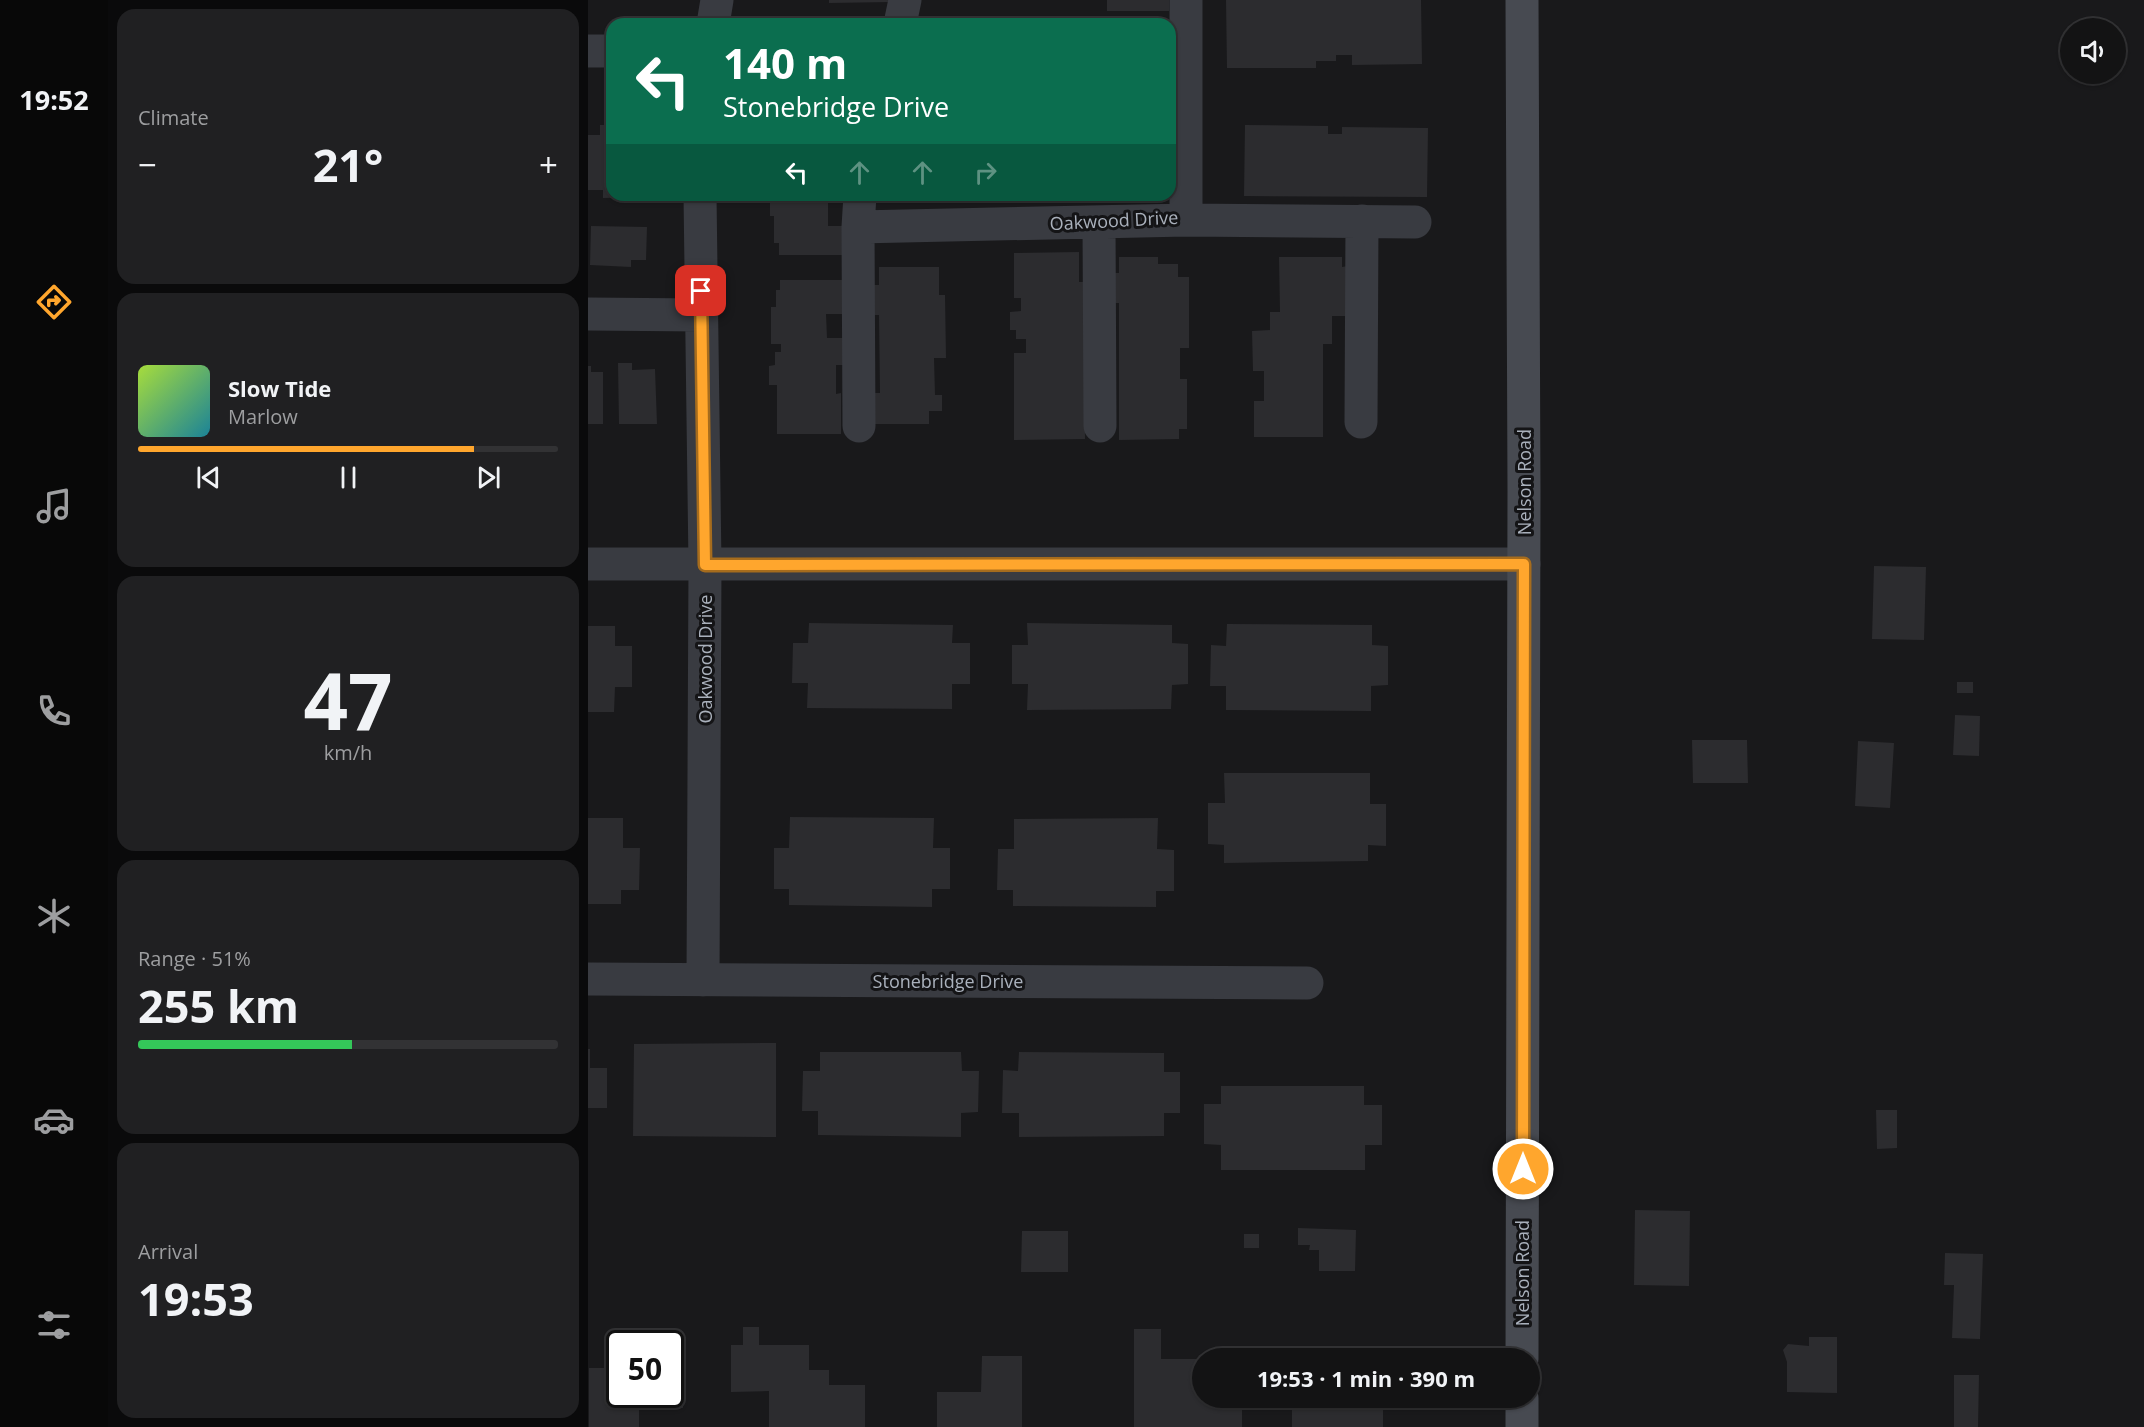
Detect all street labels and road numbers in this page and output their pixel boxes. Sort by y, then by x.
street label: Oakwood Drive [1049,205,1179,235]
street label: Nelson Road [1512,429,1536,535]
street label: Oakwood Drive [693,595,717,723]
street label: Stonebridge Drive [873,969,1023,993]
street label: Nelson Road [1510,1220,1534,1326]

